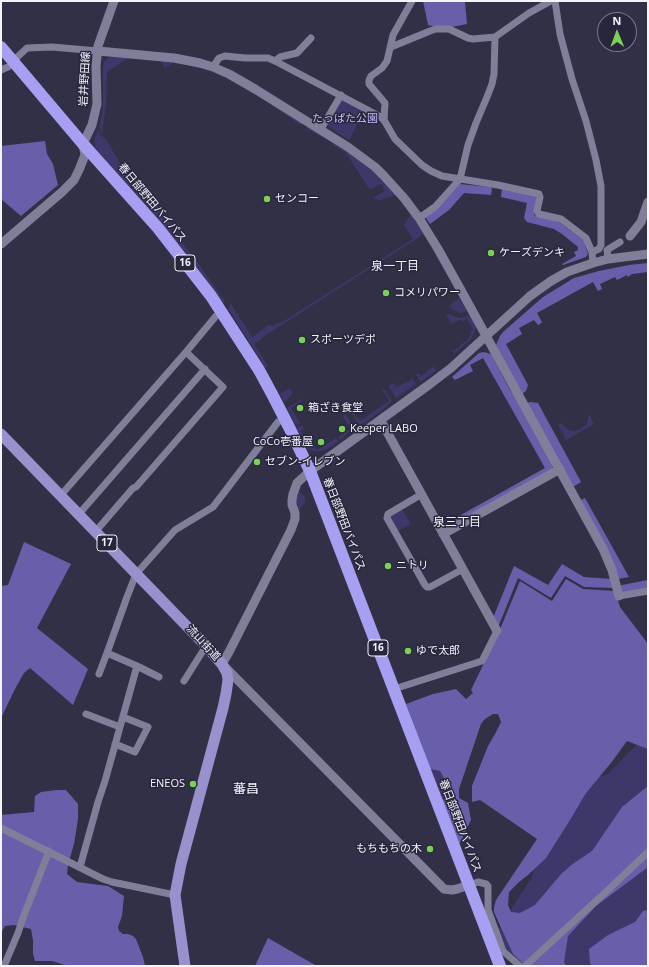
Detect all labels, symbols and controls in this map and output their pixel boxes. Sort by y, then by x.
north arrow [597,12,637,52]
text: N [612,13,621,28]
street label: 岩井野田線 [77,51,93,107]
park label: たっぱた公園 [312,112,378,126]
street label: 春日部野田バイパス [115,161,189,245]
place label: センコー [275,192,319,206]
marker: センコー [262,194,272,204]
place label: ケーズデンキ [499,246,565,260]
marker: ケーズデンキ [486,248,496,258]
road number: 16 [175,255,195,271]
district label: 泉一丁目 [371,260,419,274]
place label: コメリパワー [394,286,460,300]
marker: コメリパワー [381,288,391,298]
place label: スポーツデポ [310,333,376,347]
marker: スポーツデポ [297,335,307,345]
place label: 箱ざき食堂 [308,401,363,415]
marker: 箱ざき食堂 [295,403,305,413]
place label: Keeper LABO [350,422,418,436]
marker: Keeper LABO [337,424,347,434]
place label: CoCo壱番屋 [253,435,313,449]
marker: CoCo壱番屋 [316,437,326,447]
place label: セブン-イレブン [265,455,346,469]
marker: セブン-イレブン [252,457,262,467]
street label: 春日部野田バイパス [320,475,368,573]
district label: 泉三丁目 [433,516,481,530]
road number: 17 [97,535,117,551]
place label: ニトリ [396,559,429,573]
marker: ニトリ [383,561,393,571]
street label: 流山街道 [183,622,223,664]
road number: 16 [368,640,388,656]
place label: ゆで太郎 [416,644,460,658]
marker: ゆで太郎 [403,646,413,656]
place label: ENEOS [150,777,185,791]
street label: 春日部野田バイパス [436,777,484,875]
marker: ENEOS [188,779,198,789]
district label: 蕃昌 [233,781,259,797]
place label: もちもちの木 [356,842,422,856]
marker: もちもちの木 [425,844,435,854]

